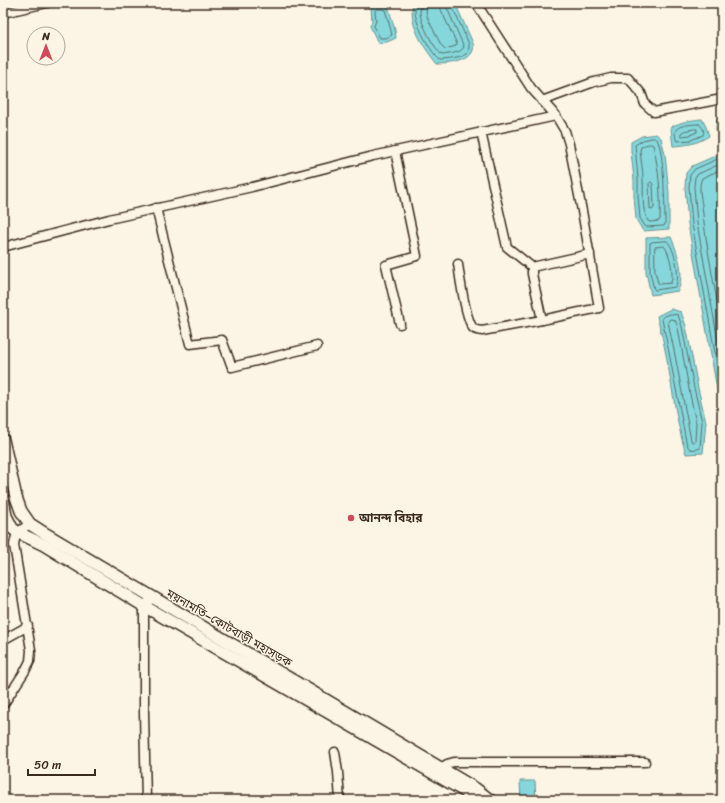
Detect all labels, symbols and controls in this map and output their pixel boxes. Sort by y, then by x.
north arrow [26,26,66,66]
text: N [41,27,50,46]
place label: আনন্দ বিহার [358,507,423,529]
marker: আনন্দ বিহার [346,513,356,523]
street label: ময়নামতি–কোটবাড়ী মহাসড়ক [161,582,297,673]
scale bar [28,751,95,777]
text: 50 m [34,754,61,776]

